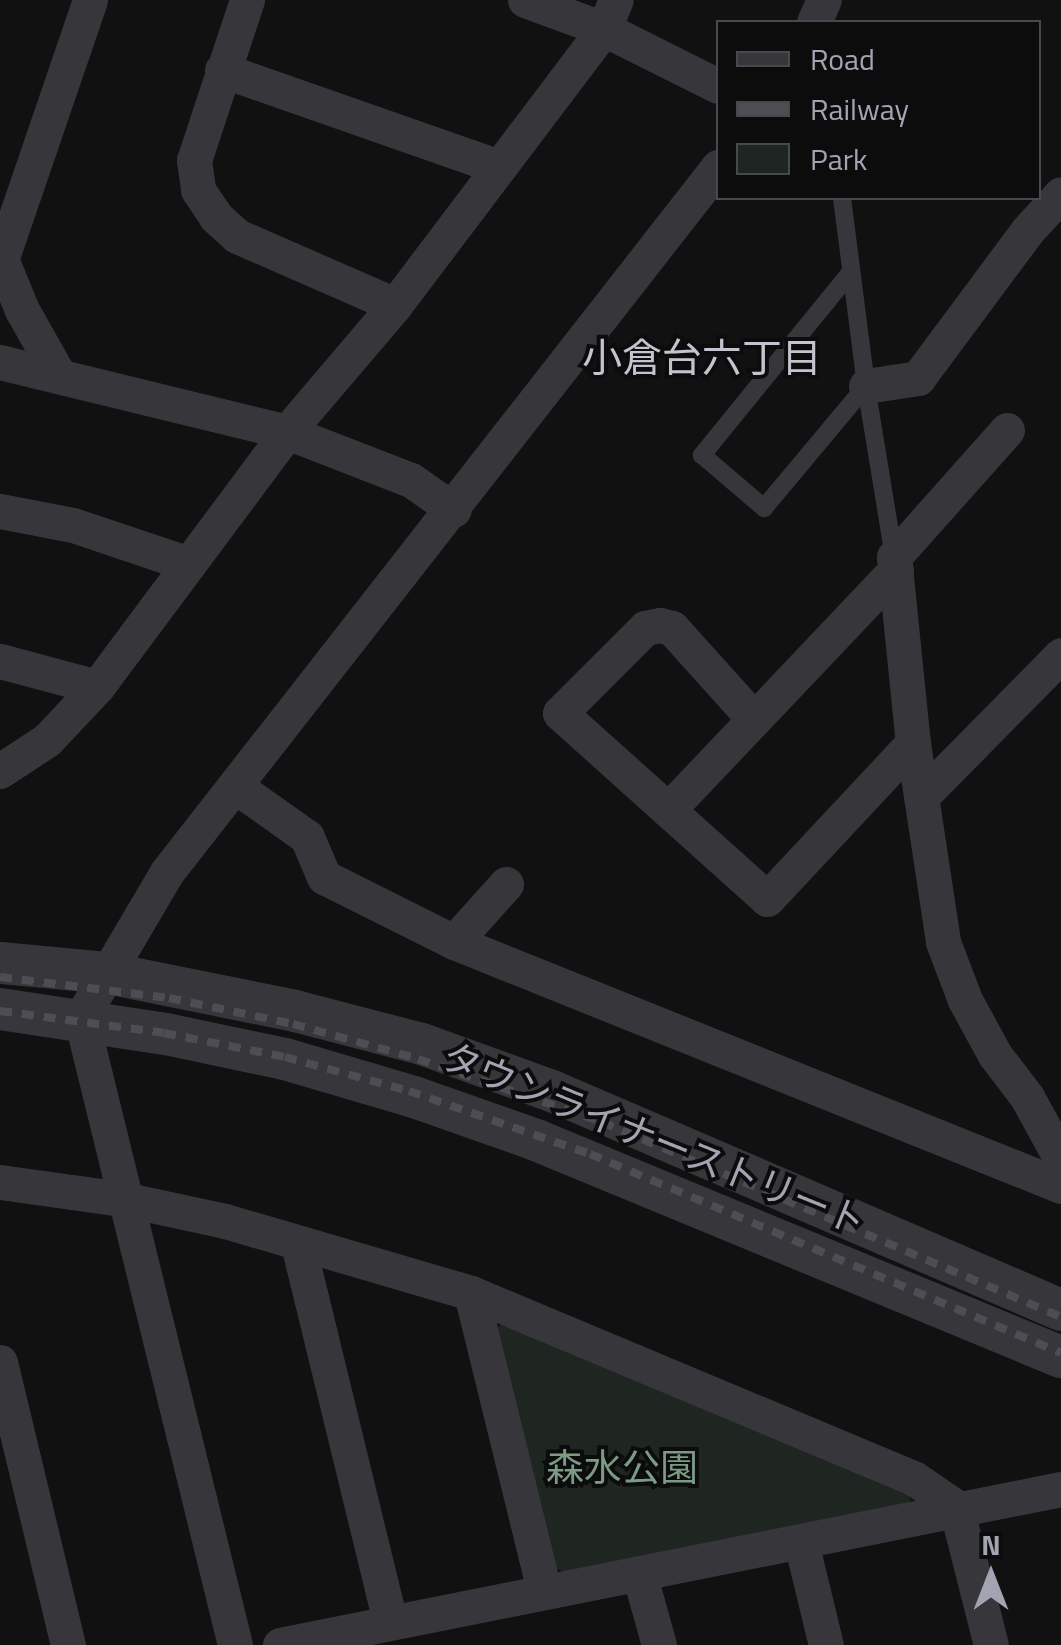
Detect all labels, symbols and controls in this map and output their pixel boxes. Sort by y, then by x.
legend [716,20,1041,200]
text: Road [810,36,875,82]
text: Railway [810,86,909,132]
text: Park [810,136,867,182]
district label: 小倉台六丁目 [582,334,822,382]
street label: タウンライナーストリート [434,1032,874,1246]
park label: 森水公園 [546,1445,698,1491]
text: N [981,1523,1001,1566]
north arrow [941,1525,1041,1625]

